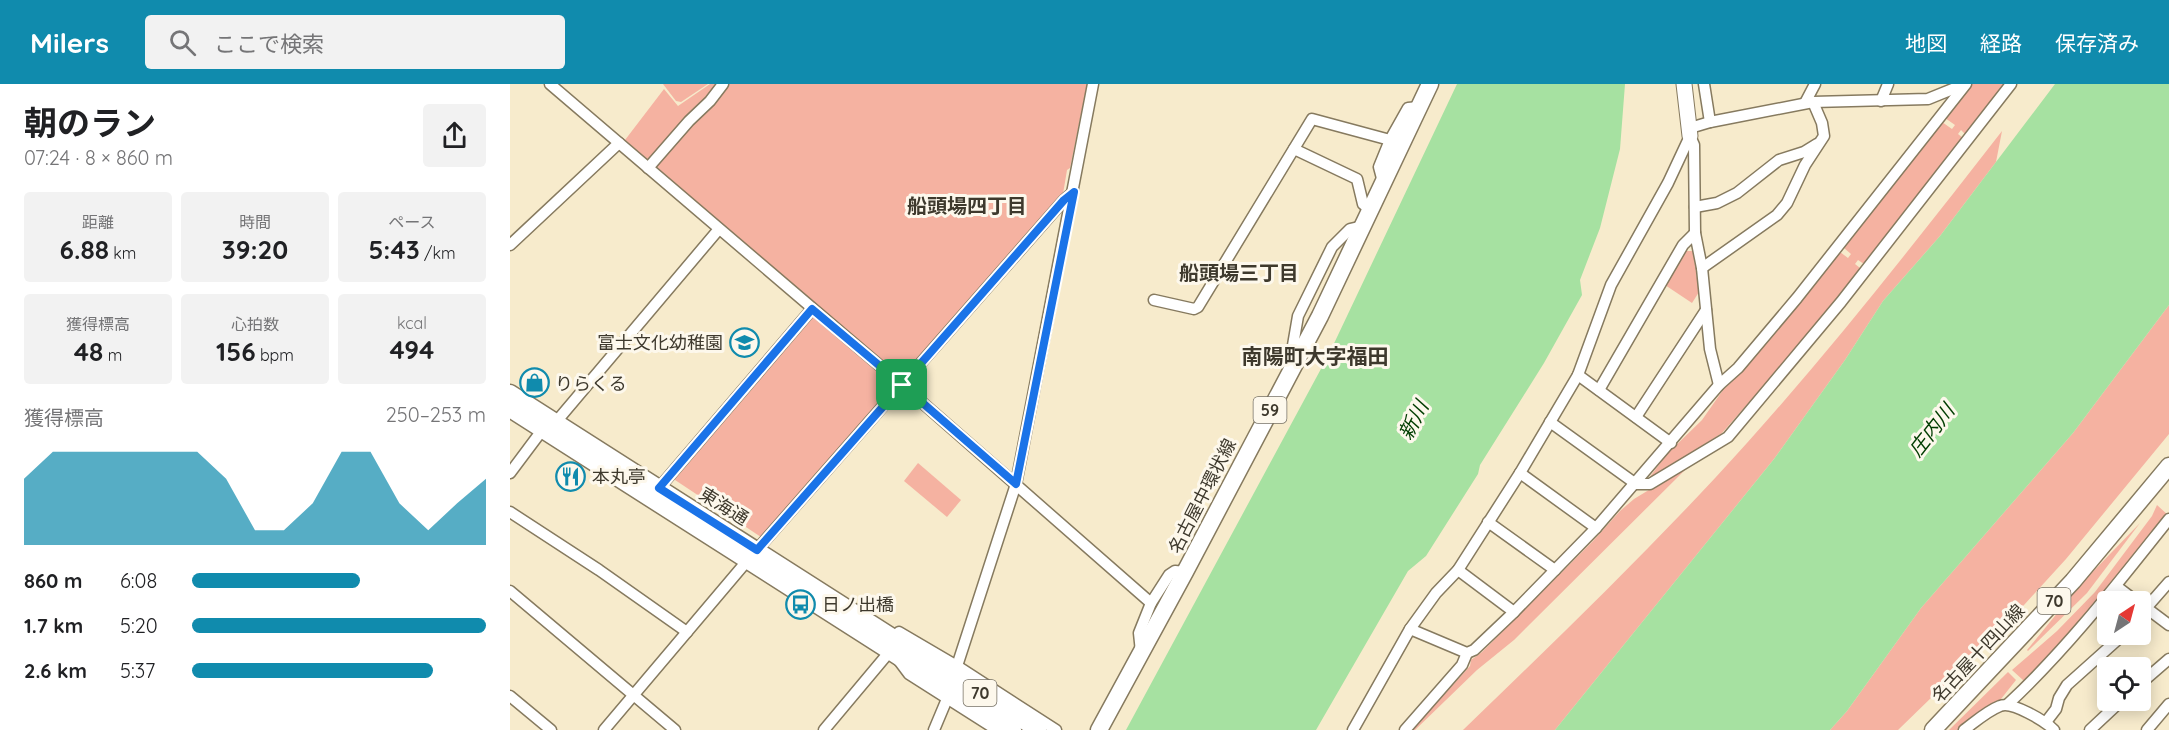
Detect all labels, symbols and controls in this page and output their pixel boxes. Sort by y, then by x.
search box [145,15,565,69]
text: Milers [30,25,109,60]
icon: search [166,26,199,59]
text: ここで検索 [214,30,324,58]
text: 地図 [1905,30,1947,56]
text: 経路 [1980,30,2022,56]
text: 保存済み [2055,30,2139,56]
text: 朝のラン [24,102,156,143]
button: share [423,104,486,167]
text: 07:24 · 8 × 860 m [24,145,173,170]
district label: 船頭場四丁目 [907,193,1027,218]
text: 距離 [82,212,114,232]
text: 時間 [239,212,271,232]
text: ペース [388,212,436,232]
text: 6.88 [60,233,109,266]
text: 39:20 [222,233,288,266]
text: 5:43 [368,233,420,266]
text: km [109,243,136,263]
text: /km [420,243,456,263]
district label: 船頭場三丁目 [1179,260,1299,285]
text: kcal [397,313,427,333]
text: 獲得標高 [66,314,130,334]
text: 心拍数 [231,314,279,334]
school or university icon: 富士文化幼稚園 [728,326,760,358]
place label: 富士文化幼稚園 [597,331,723,354]
text: 494 [390,333,434,366]
text: 48 [74,335,103,368]
text: 156 [216,335,256,368]
district label: 南陽町大字福田 [1242,343,1389,369]
text: m [103,345,122,365]
text: bpm [256,345,294,365]
pin [876,359,927,410]
shop icon: りらくる [518,367,550,399]
icon: arrive [885,368,918,401]
place label: りらくる [555,372,627,395]
water label: 新川 [1393,395,1434,444]
road number: 59 [1254,397,1287,423]
water label: 庄内川 [1903,397,1961,461]
text: 250–253 m [386,402,486,427]
text: 獲得標高 [24,405,104,430]
street label: 名古屋中環状線 [1163,435,1241,557]
restaurant icon: 本丸亭 [555,460,587,492]
place label: 本丸亭 [592,465,646,488]
street label: 東海通 [695,482,753,530]
text: 860 m [24,568,82,593]
text: 6:08 [120,568,157,593]
bus stop icon: 日ノ出橋 [785,588,817,620]
road number: 70 [2038,588,2070,614]
north arrow [2097,591,2151,645]
map controls [2097,591,2151,711]
place label: 日ノ出橋 [822,593,894,616]
street label: 名古屋十四山線 [1927,599,2029,707]
text: 1.7 km [24,613,83,638]
text: 5:20 [120,613,158,638]
button: locate [2097,657,2151,711]
text: 2.6 km [24,658,87,683]
text: 5:37 [120,658,155,683]
road number: 70 [964,680,996,706]

